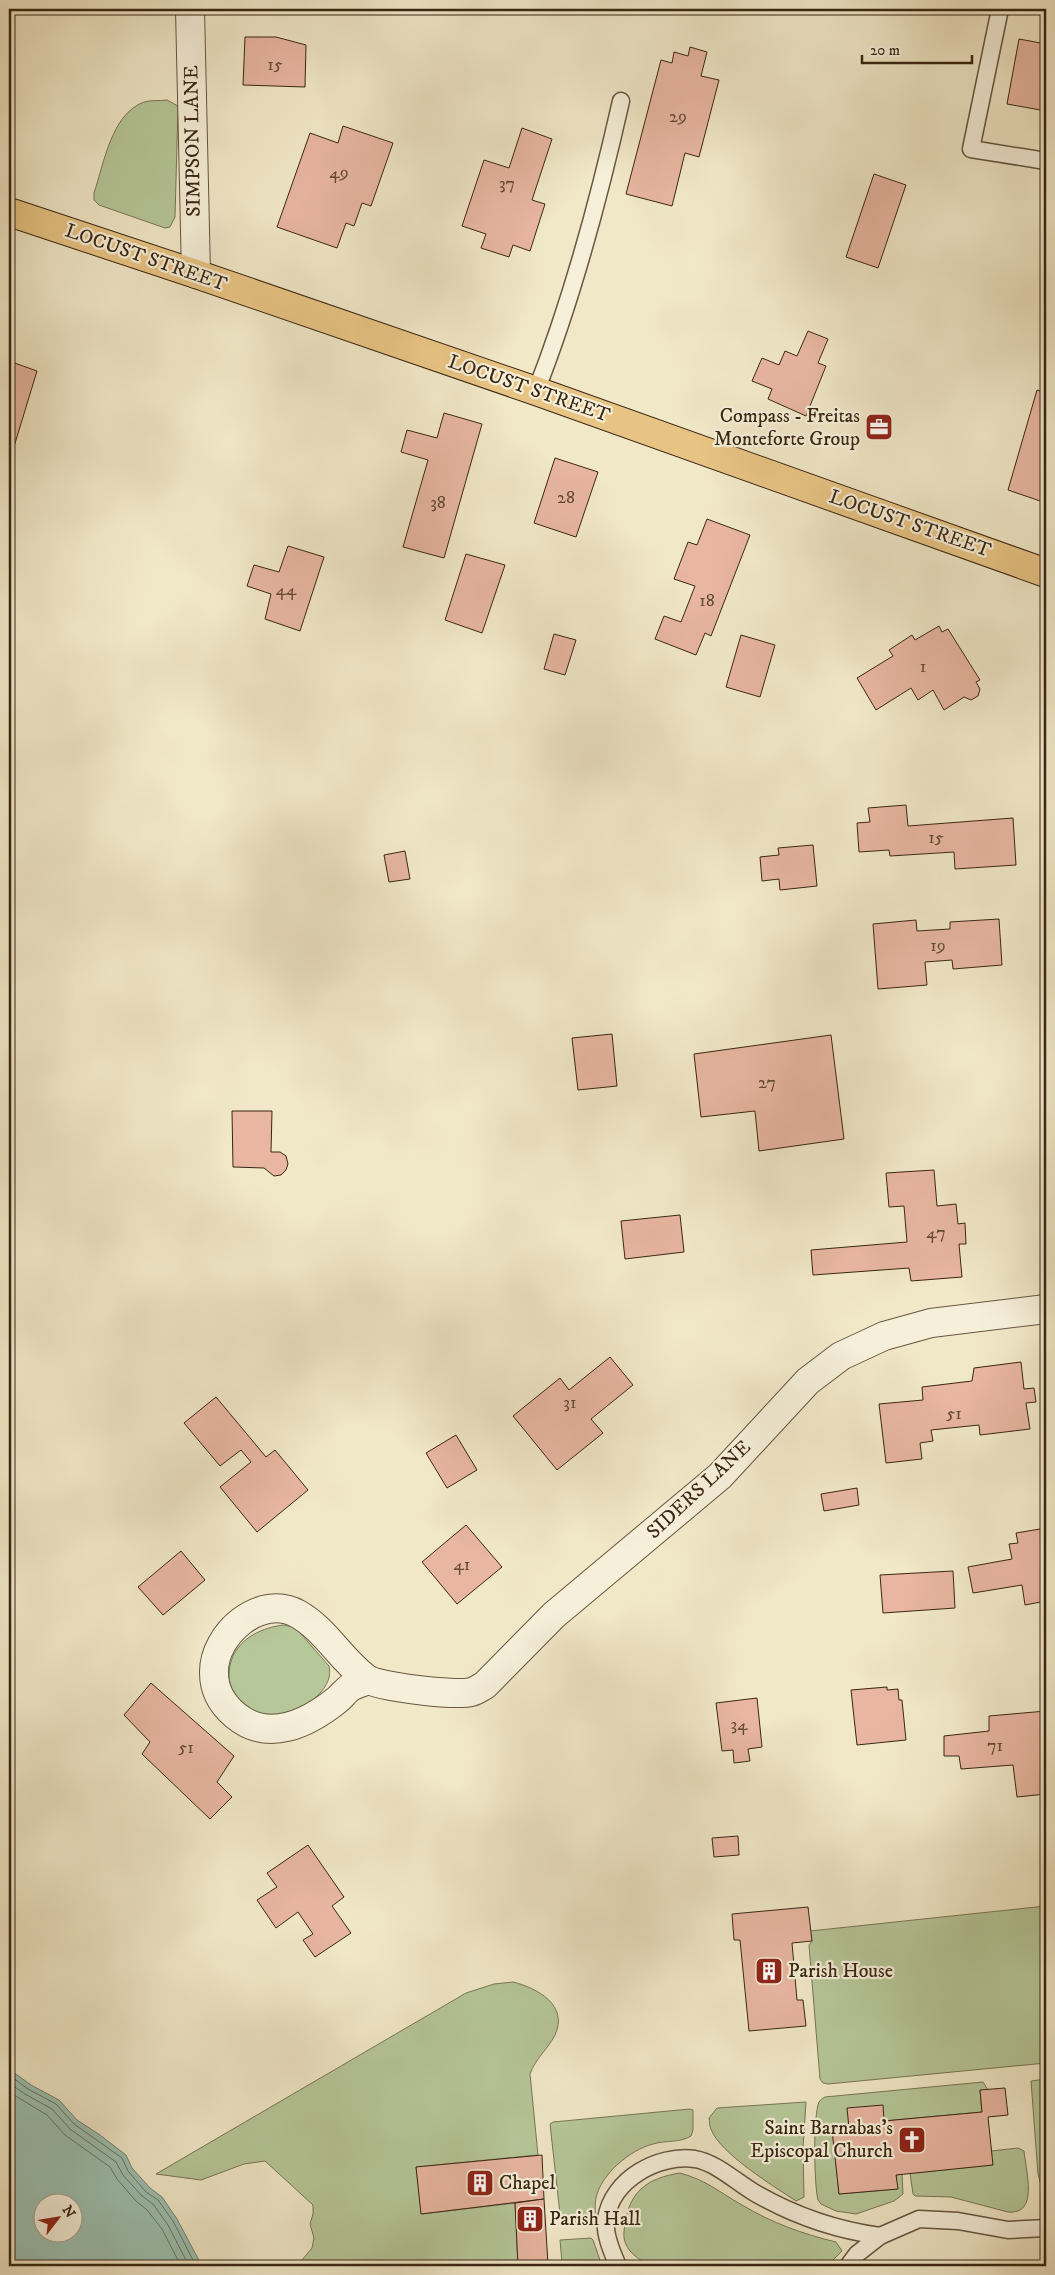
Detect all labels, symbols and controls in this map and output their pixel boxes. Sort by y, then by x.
scale bar [862,32,972,64]
text: 20 m [870,41,900,60]
house number: 15 [267,54,283,76]
street label: SIMPSON LANE [179,65,207,217]
house number: 29 [669,106,687,128]
house number: 49 [329,162,349,184]
house number: 37 [499,173,515,195]
street label: LOCUST STREET [62,219,230,297]
street label: LOCUST STREET [445,350,613,428]
place label: Compass - Freitas Monteforte Group [714,404,860,452]
office icon: Compass - Freitas Monteforte Group [864,412,894,442]
street label: LOCUST STREET [826,485,994,563]
house number: 28 [557,487,575,509]
house number: 38 [430,492,446,514]
house number: 44 [276,579,297,601]
house number: 18 [699,590,715,612]
house number: 1 [920,656,926,678]
house number: 15 [928,827,944,849]
house number: 19 [930,935,946,957]
house number: 27 [758,1072,776,1094]
house number: 47 [926,1222,946,1244]
house number: 31 [563,1392,577,1414]
house number: 51 [946,1403,962,1425]
street label: SIDERS LANE [642,1435,756,1545]
house number: 41 [454,1554,470,1576]
house number: 34 [730,1714,748,1736]
house number: 71 [987,1735,1003,1757]
house number: 51 [178,1737,194,1759]
building icon: Parish House [754,1956,784,1986]
place label: Parish House [788,1959,893,1984]
place label: Saint Barnabas's Episcopal Church [750,2116,894,2164]
church icon: Saint Barnabas's Episcopal Church [897,2125,927,2155]
building icon: Chapel [465,2168,495,2198]
place label: Chapel [499,2171,556,2196]
north arrow [32,2192,82,2242]
text: N [58,2202,79,2222]
building icon: Parish Hall [515,2204,545,2234]
place label: Parish Hall [549,2207,640,2232]

